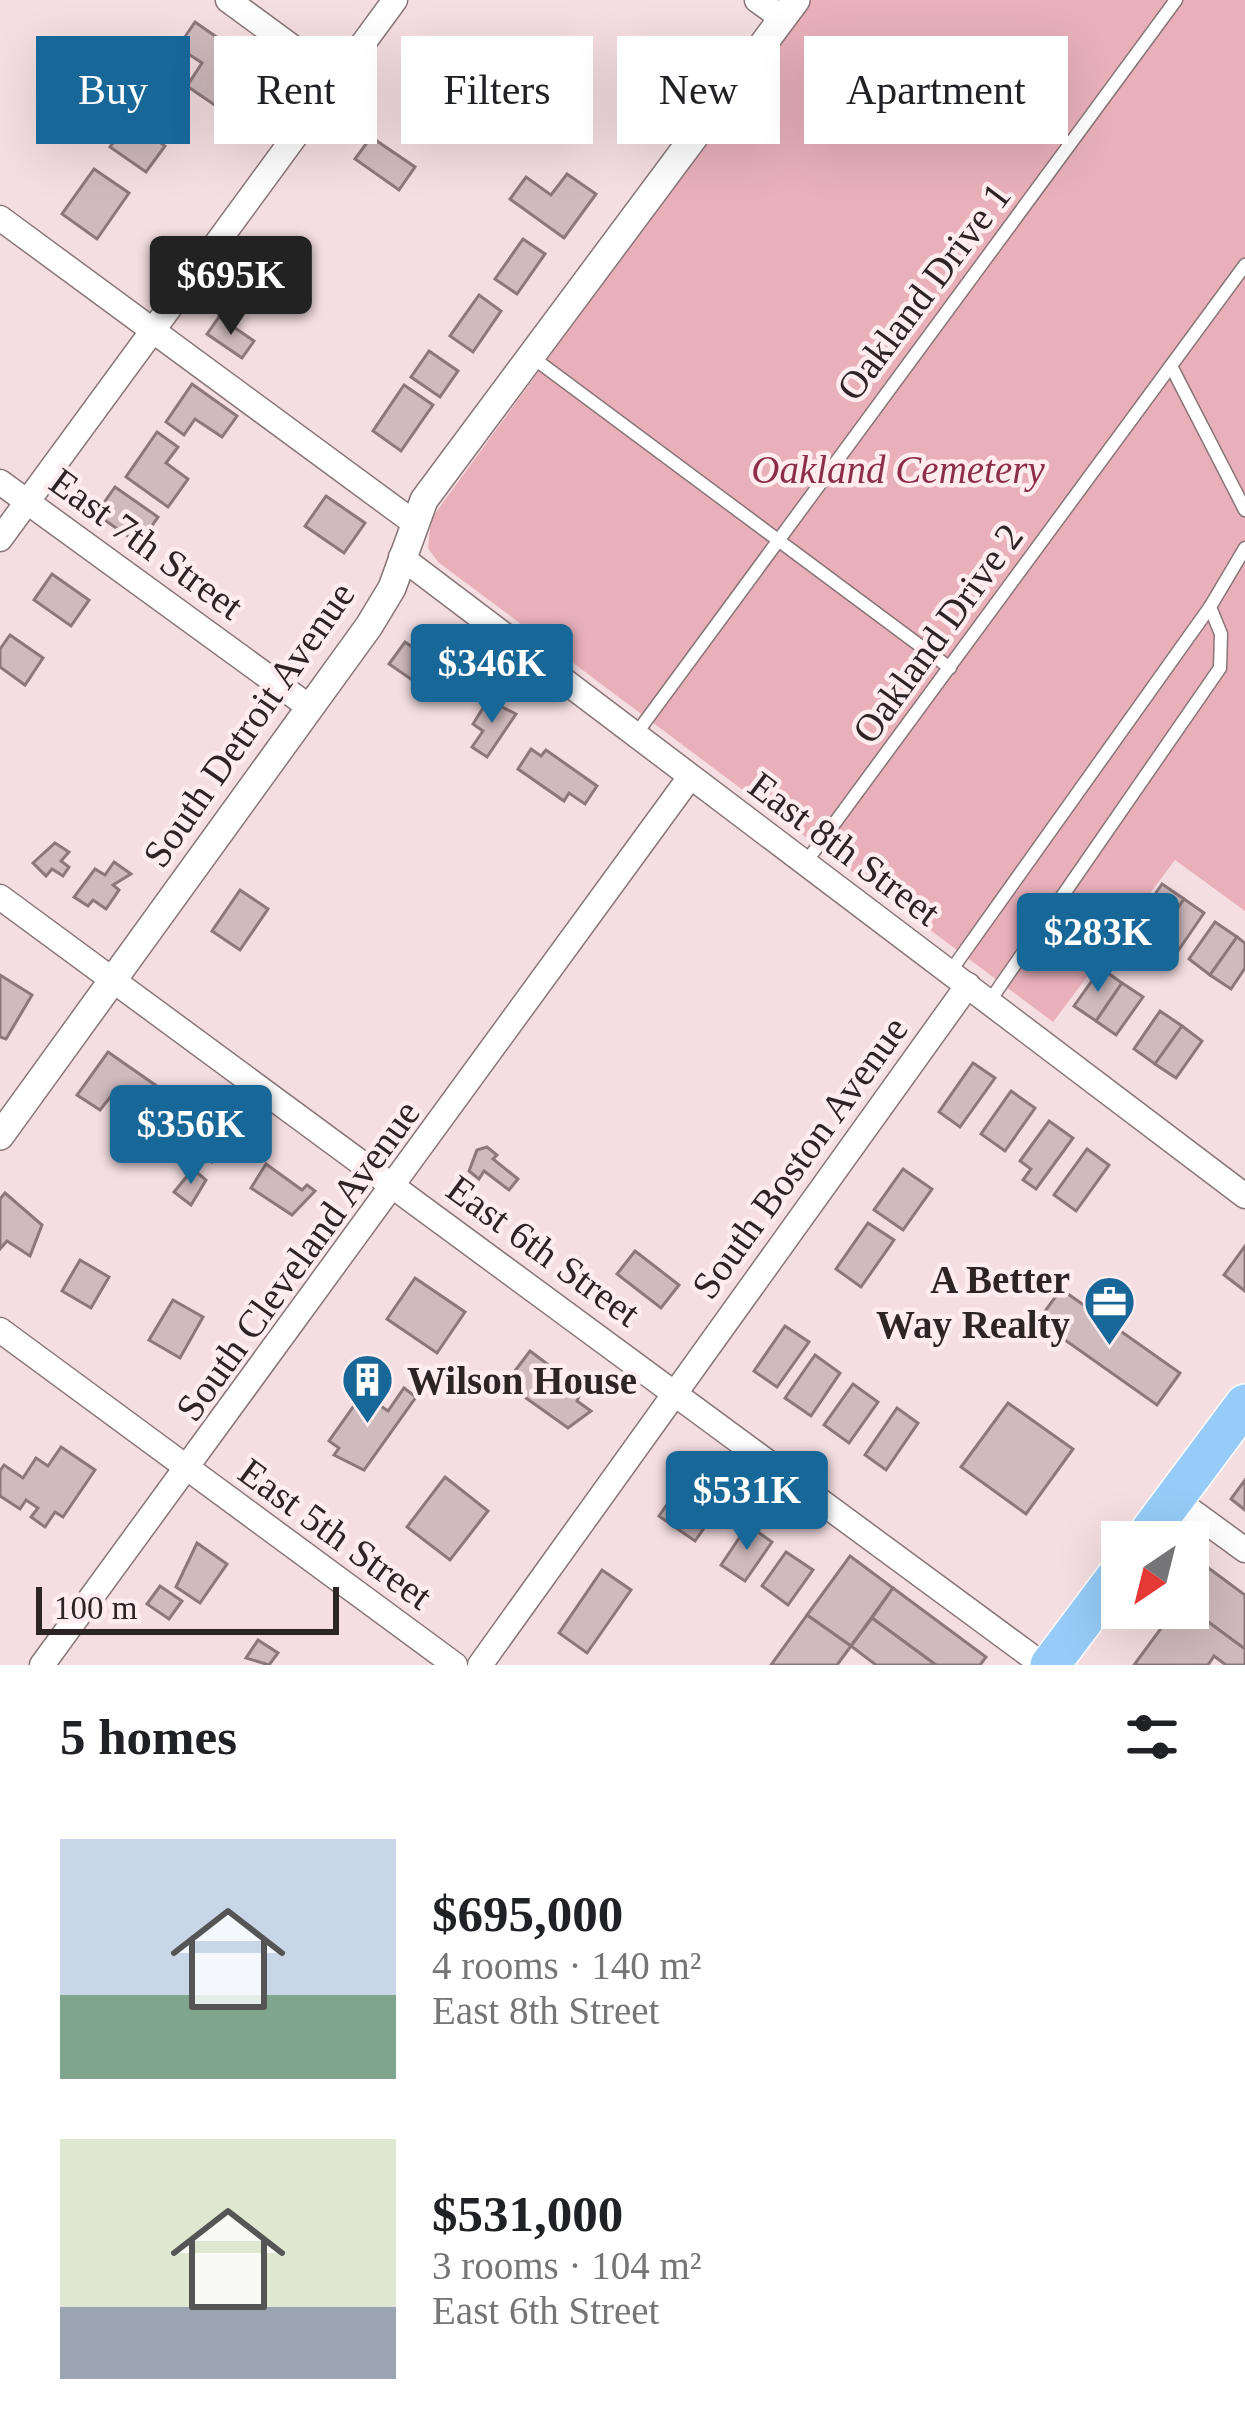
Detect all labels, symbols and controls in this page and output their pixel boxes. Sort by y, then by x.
chip: Buy [36,36,190,144]
chip: Rent [214,36,377,144]
chip: Filters [401,36,593,144]
chip: New [617,36,780,144]
chip: Apartment [804,36,1068,144]
street label: Oakland Drive 1 [828,175,1019,408]
pin: $695K [147,236,315,338]
text: $695K [177,253,285,296]
park label: Oakland Cemetery [751,448,1045,492]
street label: East 7th Street [42,459,251,628]
street label: Oakland Drive 2 [844,516,1031,751]
street label: South Detroit Avenue [134,574,363,875]
pin: $346K [408,624,576,726]
text: $346K [438,641,546,684]
street label: East 8th Street [741,763,949,934]
pin: $283K [1014,893,1182,995]
text: $283K [1044,910,1152,953]
street label: South Boston Avenue [683,1008,916,1306]
pin: $356K [107,1085,275,1187]
street label: South Cleveland Avenue [167,1092,428,1429]
text: $356K [137,1102,245,1145]
street label: East 6th Street [439,1166,648,1335]
place label: A Better Way Realty [876,1258,1070,1347]
office icon: A Better Way Realty [1081,1273,1137,1347]
building icon: Wilson House [340,1352,396,1426]
place label: Wilson House [407,1359,637,1402]
street label: East 5th Street [231,1449,440,1618]
pin: $531K [663,1451,831,1553]
text: $531K [693,1468,801,1511]
north arrow [1101,1521,1209,1629]
map controls [1101,1521,1209,1629]
scale bar [36,1581,339,1634]
text: 100 m [54,1590,137,1626]
icon: filters [1119,1704,1185,1770]
text: 5 homes [60,1709,237,1765]
text: $695,000 [432,1886,623,1942]
icon: home [156,1887,300,2031]
text: 4 rooms · 140 m² [432,1944,702,1987]
text: East 8th Street [432,1989,659,2032]
text: $531,000 [432,2186,623,2242]
icon: home [156,2187,300,2331]
text: 3 rooms · 104 m² [432,2244,702,2287]
text: East 6th Street [432,2289,659,2332]

